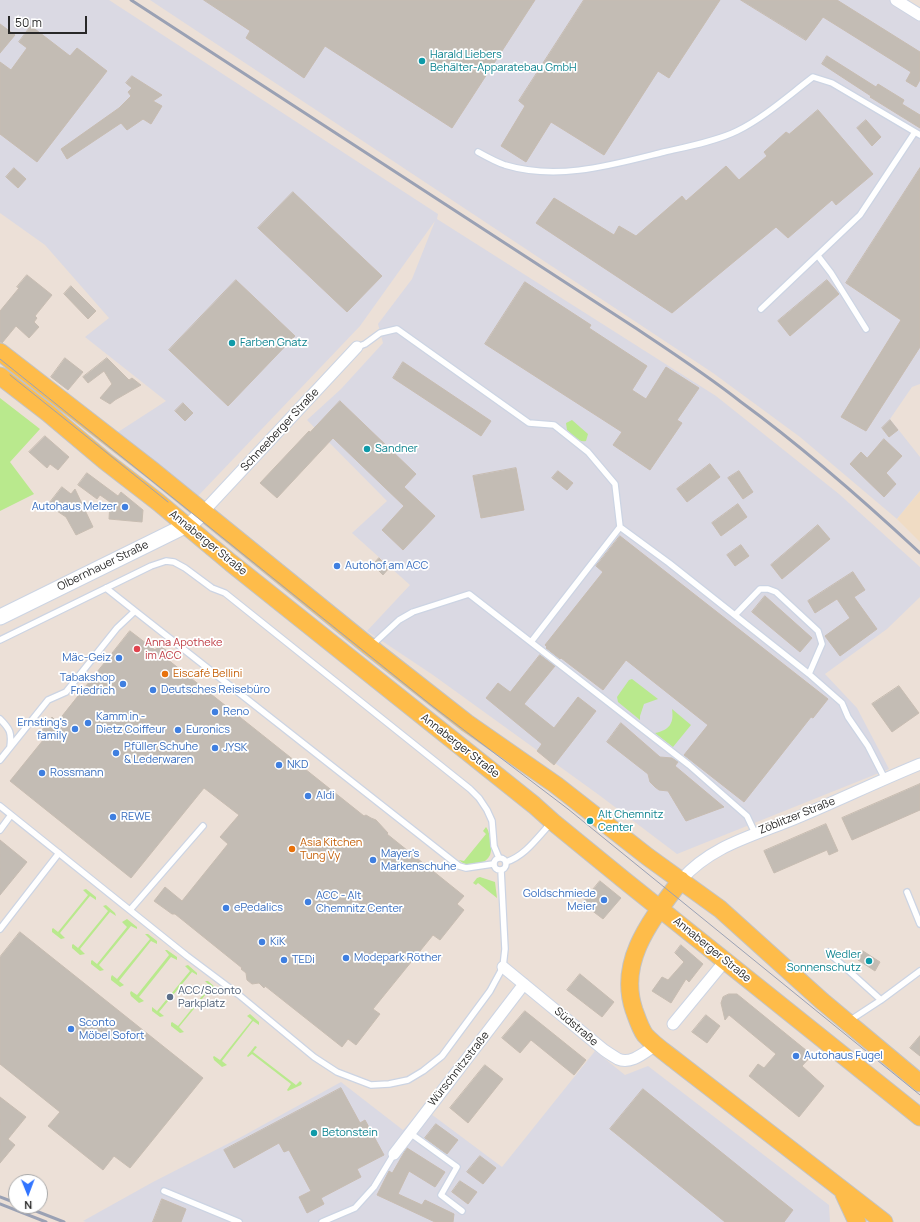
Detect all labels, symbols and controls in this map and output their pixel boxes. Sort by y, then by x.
scale bar [10,8,89,34]
text: 50 m [15,14,42,31]
place label: Harald Liebers Behälter-Apparatebau GmbH [430,48,576,74]
marker: Harald Liebers Behälter-Apparatebau GmbH [417,56,427,66]
place label: Farben Gnatz [240,336,308,350]
marker: Farben Gnatz [227,338,237,348]
street label: Schneeberger Straße [238,386,322,474]
place label: Sandner [375,442,418,456]
marker: Sandner [362,444,372,454]
place label: Autohaus Melzer [32,500,117,514]
marker: Autohaus Melzer [120,502,130,512]
street label: Annaberger Straße [167,508,249,578]
street label: Olbernhauer Straße [55,538,151,594]
place label: Autohof am ACC [345,559,428,573]
marker: Autohof am ACC [332,561,342,571]
place label: Anna Apotheke im ACC [145,636,222,662]
marker: Anna Apotheke im ACC [132,644,142,654]
place label: Mäc-Geiz [62,651,111,665]
marker: Mäc-Geiz [114,653,124,663]
place label: Eiscafé Bellini [173,667,242,681]
marker: Eiscafé Bellini [160,669,170,679]
place label: Tabakshop Friedrich [60,671,115,697]
marker: Tabakshop Friedrich [118,679,128,689]
place label: Deutsches Reisebüro [161,683,270,697]
marker: Deutsches Reisebüro [148,685,158,695]
place label: Reno [223,705,249,719]
marker: Reno [210,707,220,717]
place label: Kamm in - Dietz Coiffeur [96,710,166,736]
street label: Annaberger Straße [418,711,502,781]
place label: Ernsting's family [17,716,67,742]
marker: Kamm in - Dietz Coiffeur [83,718,93,728]
place label: Euronics [186,723,230,737]
marker: Ernsting's family [70,724,80,734]
marker: Euronics [173,725,183,735]
place label: Pfüller Schuhe & Lederwaren [124,740,198,766]
place label: JYSK [223,741,247,755]
marker: JYSK [210,743,220,753]
marker: Pfüller Schuhe & Lederwaren [111,748,121,758]
place label: NKD [287,758,308,772]
marker: NKD [274,760,284,770]
place label: Rossmann [50,766,103,780]
marker: Rossmann [37,768,47,778]
place label: Aldi [316,789,335,803]
marker: Aldi [303,791,313,801]
street label: Zöblitzer Straße [757,795,837,837]
place label: Alt Chemnitz Center [598,808,663,834]
place label: REWE [121,810,151,824]
marker: REWE [108,812,118,822]
marker: Alt Chemnitz Center [585,816,595,826]
place label: Asia Kitchen Tung Vy [300,836,362,862]
marker: Asia Kitchen Tung Vy [287,844,297,854]
place label: Mayer's Markenschuhe [381,847,456,873]
marker: Mayer's Markenschuhe [368,855,378,865]
place label: Goldschmiede Meier [523,887,596,913]
place label: ACC - Alt Chemnitz Center [316,889,403,915]
marker: Goldschmiede Meier [599,895,609,905]
marker: ACC - Alt Chemnitz Center [303,897,313,907]
place label: ePedalics [234,901,283,915]
marker: ePedalics [221,903,231,913]
street label: Annaberger Straße [671,915,753,985]
place label: KiK [270,935,286,949]
marker: KiK [257,937,267,947]
place label: Wedler Sonnenschutz [787,948,861,974]
place label: Modepark Röther [354,951,442,965]
place label: TEDi [292,953,315,967]
marker: Modepark Röther [341,953,351,963]
marker: TEDi [279,955,289,965]
marker: Wedler Sonnenschutz [864,956,874,966]
place label: ACC/Sconto Parkplatz [178,984,241,1010]
marker: ACC/Sconto Parkplatz [165,992,175,1002]
street label: Südstraße [552,1005,600,1049]
place label: Sconto Möbel Sofort [79,1016,144,1042]
marker: Sconto Möbel Sofort [66,1024,76,1034]
street label: Würschnitzstraße [426,1029,492,1109]
place label: Autohaus Fugel [804,1049,883,1063]
marker: Autohaus Fugel [791,1051,801,1061]
place label: Betonstein [322,1126,378,1140]
marker: Betonstein [309,1128,319,1138]
north arrow [8,1174,48,1214]
text: N [24,1198,32,1213]

